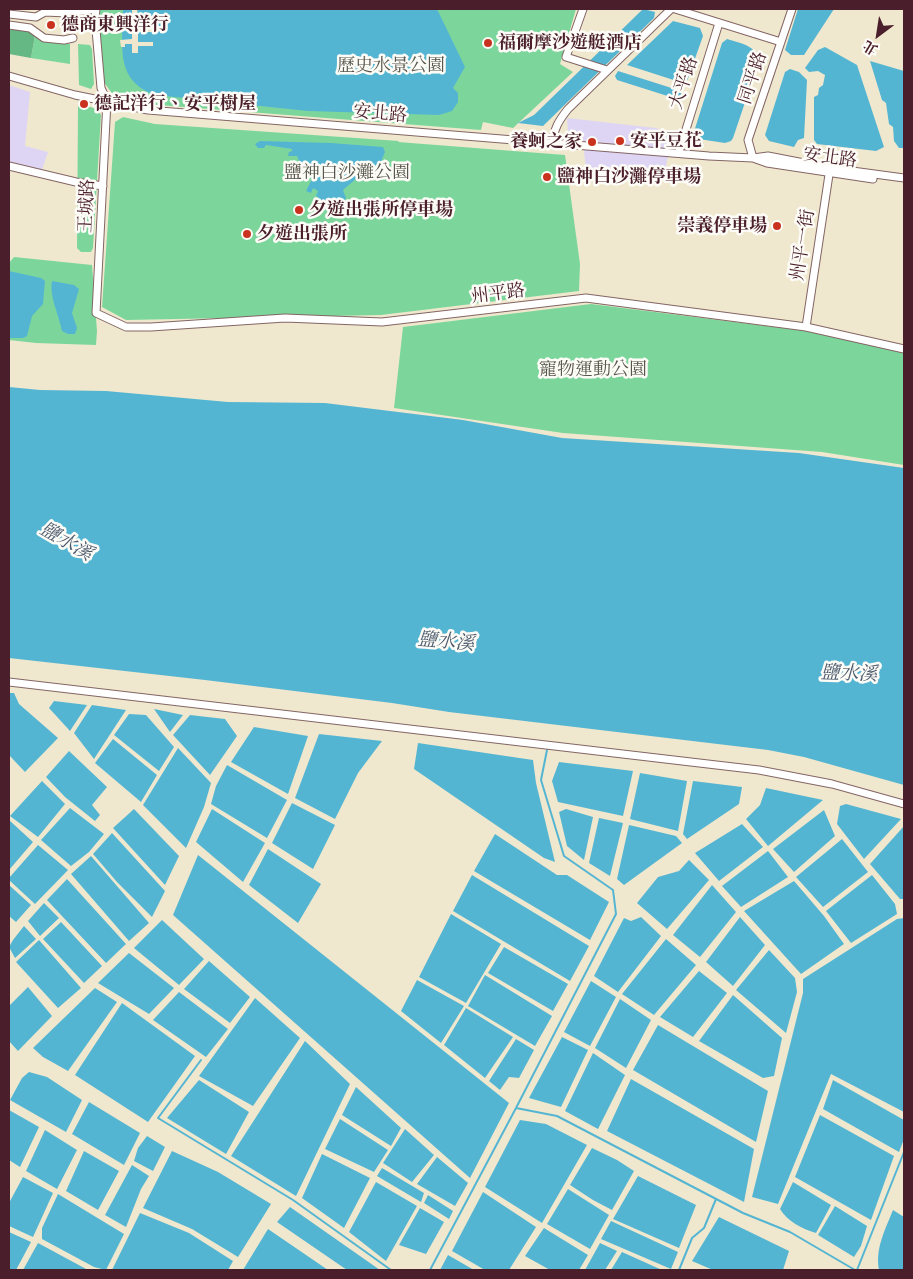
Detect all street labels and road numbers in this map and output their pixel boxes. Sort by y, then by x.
street label: 同平路 [734,49,772,107]
street label: 大平路 [665,54,703,112]
street label: 安北路 [352,101,408,127]
street label: 安北路 [802,144,858,172]
street label: 王城路 [75,178,99,234]
street label: 州平一街 [787,208,819,282]
street label: 州平路 [470,280,526,308]

